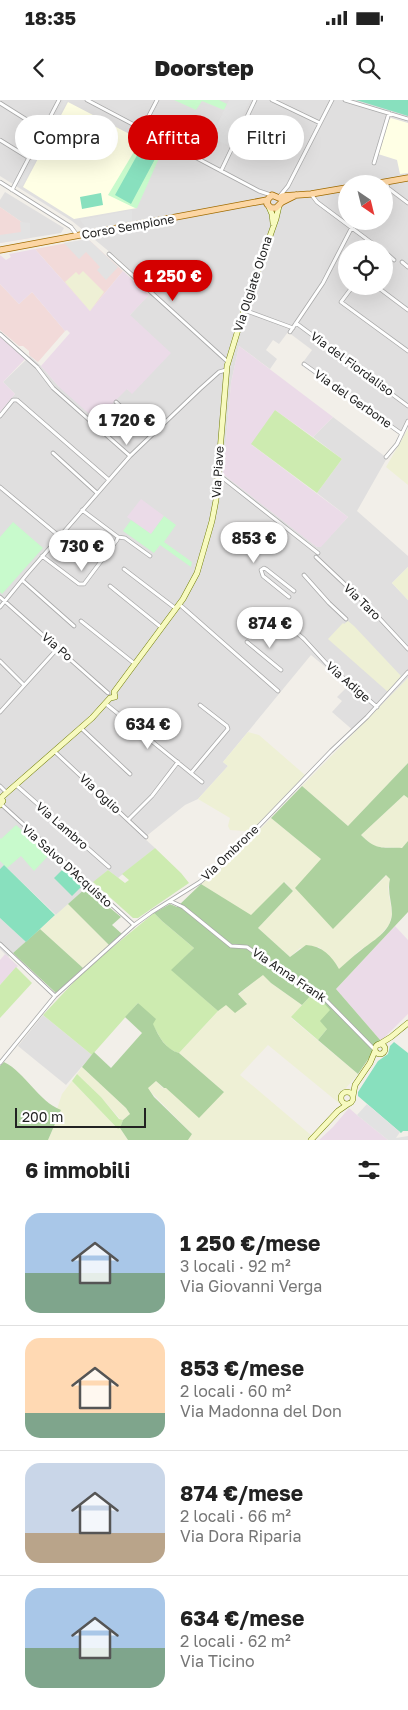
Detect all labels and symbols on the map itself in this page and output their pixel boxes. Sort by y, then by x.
north arrow [338,175,392,230]
street label: Corso Sempione [80,211,176,242]
street label: Via Olgiate Olona [230,234,275,334]
pin: 1 250 € [127,260,219,302]
street label: Via del Fiordaliso [308,328,397,399]
street label: Via del Gerbone [312,366,395,431]
pin: 1 720 € [81,404,173,446]
street label: Via Piave [208,445,227,498]
pin: 853 € [219,522,289,564]
pin: 730 € [47,530,117,572]
street label: Via Taro [341,580,384,623]
pin: 874 € [235,606,305,649]
street label: Via Po [39,629,76,664]
street label: Via Adige [323,658,374,705]
pin: 634 € [113,708,183,750]
street label: Via Oglio [76,771,124,817]
street label: Via Lambro [33,799,92,852]
street label: Via Salvo D'Acquisto [19,821,116,910]
street label: Via Ombrone [198,822,262,884]
street label: Via Anna Frank [249,944,329,1005]
scale bar [15,1105,146,1128]

